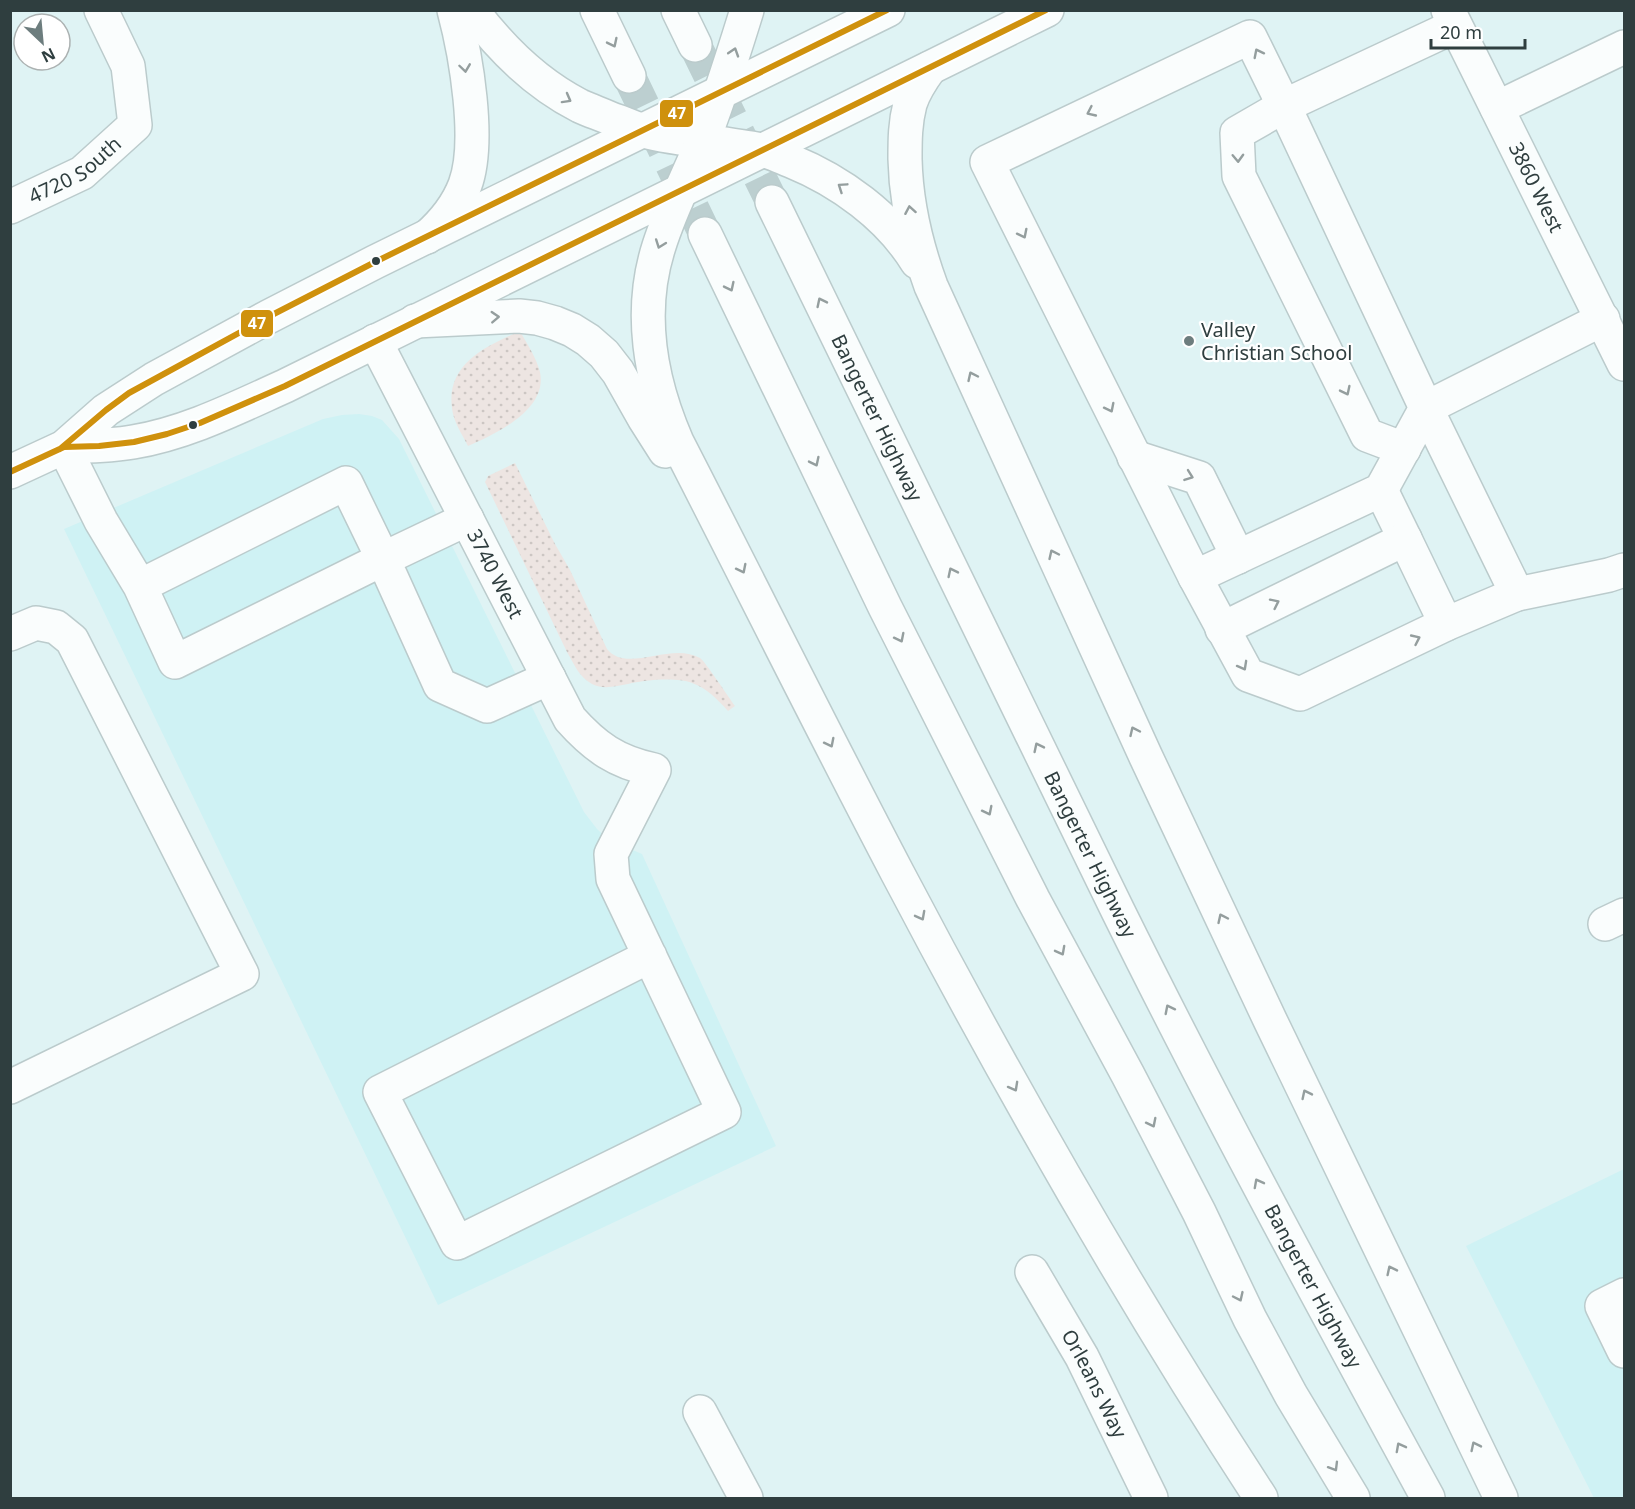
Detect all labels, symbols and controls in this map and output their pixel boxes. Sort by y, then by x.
north arrow [12,12,72,72]
scale bar [1431,12,1526,50]
text: 20 m [1440,20,1482,44]
one-way arrow [606,37,617,48]
text: N [38,43,59,68]
one-way arrow [726,47,739,58]
one-way arrow [1254,49,1265,60]
one-way arrow [459,63,471,72]
one-way arrow [561,91,571,103]
line badge: 47 [659,99,694,128]
text: 47 [668,102,686,124]
one-way arrow [1086,105,1097,117]
street label: 4720 South [24,130,127,209]
street label: 3860 West [1503,137,1570,237]
one-way arrow [1232,154,1245,163]
one-way arrow [838,184,849,195]
one-way arrow [904,205,917,215]
one-way arrow [1015,227,1027,238]
one-way arrow [655,238,668,249]
unlabelled marker [370,255,382,267]
one-way arrow [723,280,735,291]
one-way arrow [816,298,828,309]
line badge: 47 [240,309,274,338]
one-way arrow [490,311,499,324]
text: 47 [248,312,266,334]
place label: Valley Christian School [1201,316,1352,366]
street label: Bangerter Highway [825,330,930,506]
marker: Valley Christian School [1182,334,1196,348]
one-way arrow [967,372,979,383]
one-way arrow [1338,385,1350,396]
one-way arrow [1102,402,1114,413]
unlabelled marker [187,419,199,431]
one-way arrow [808,456,819,467]
one-way arrow [1184,468,1194,481]
street label: 3740 West [461,524,530,623]
one-way arrow [1048,549,1060,560]
one-way arrow [735,563,747,574]
one-way arrow [948,567,960,578]
one-way arrow [1269,599,1279,610]
one-way arrow [893,631,904,642]
one-way arrow [1410,634,1421,646]
one-way arrow [1235,659,1247,670]
one-way arrow [1130,727,1142,738]
one-way arrow [823,737,834,747]
one-way arrow [1034,742,1045,753]
street label: Bangerter Highway [1038,767,1143,943]
one-way arrow [981,805,993,816]
one-way arrow [914,909,925,920]
one-way arrow [1218,914,1230,925]
one-way arrow [1054,944,1065,955]
one-way arrow [1164,1005,1176,1016]
one-way arrow [1007,1081,1018,1091]
one-way arrow [1302,1090,1313,1101]
one-way arrow [1145,1116,1156,1127]
one-way arrow [1254,1178,1265,1189]
street label: Bangerter Highway [1259,1199,1369,1374]
one-way arrow [1386,1266,1398,1277]
one-way arrow [1232,1291,1244,1302]
street label: Orleans Way [1056,1324,1134,1443]
one-way arrow [1471,1441,1483,1452]
one-way arrow [1396,1443,1407,1453]
one-way arrow [1327,1461,1338,1471]

